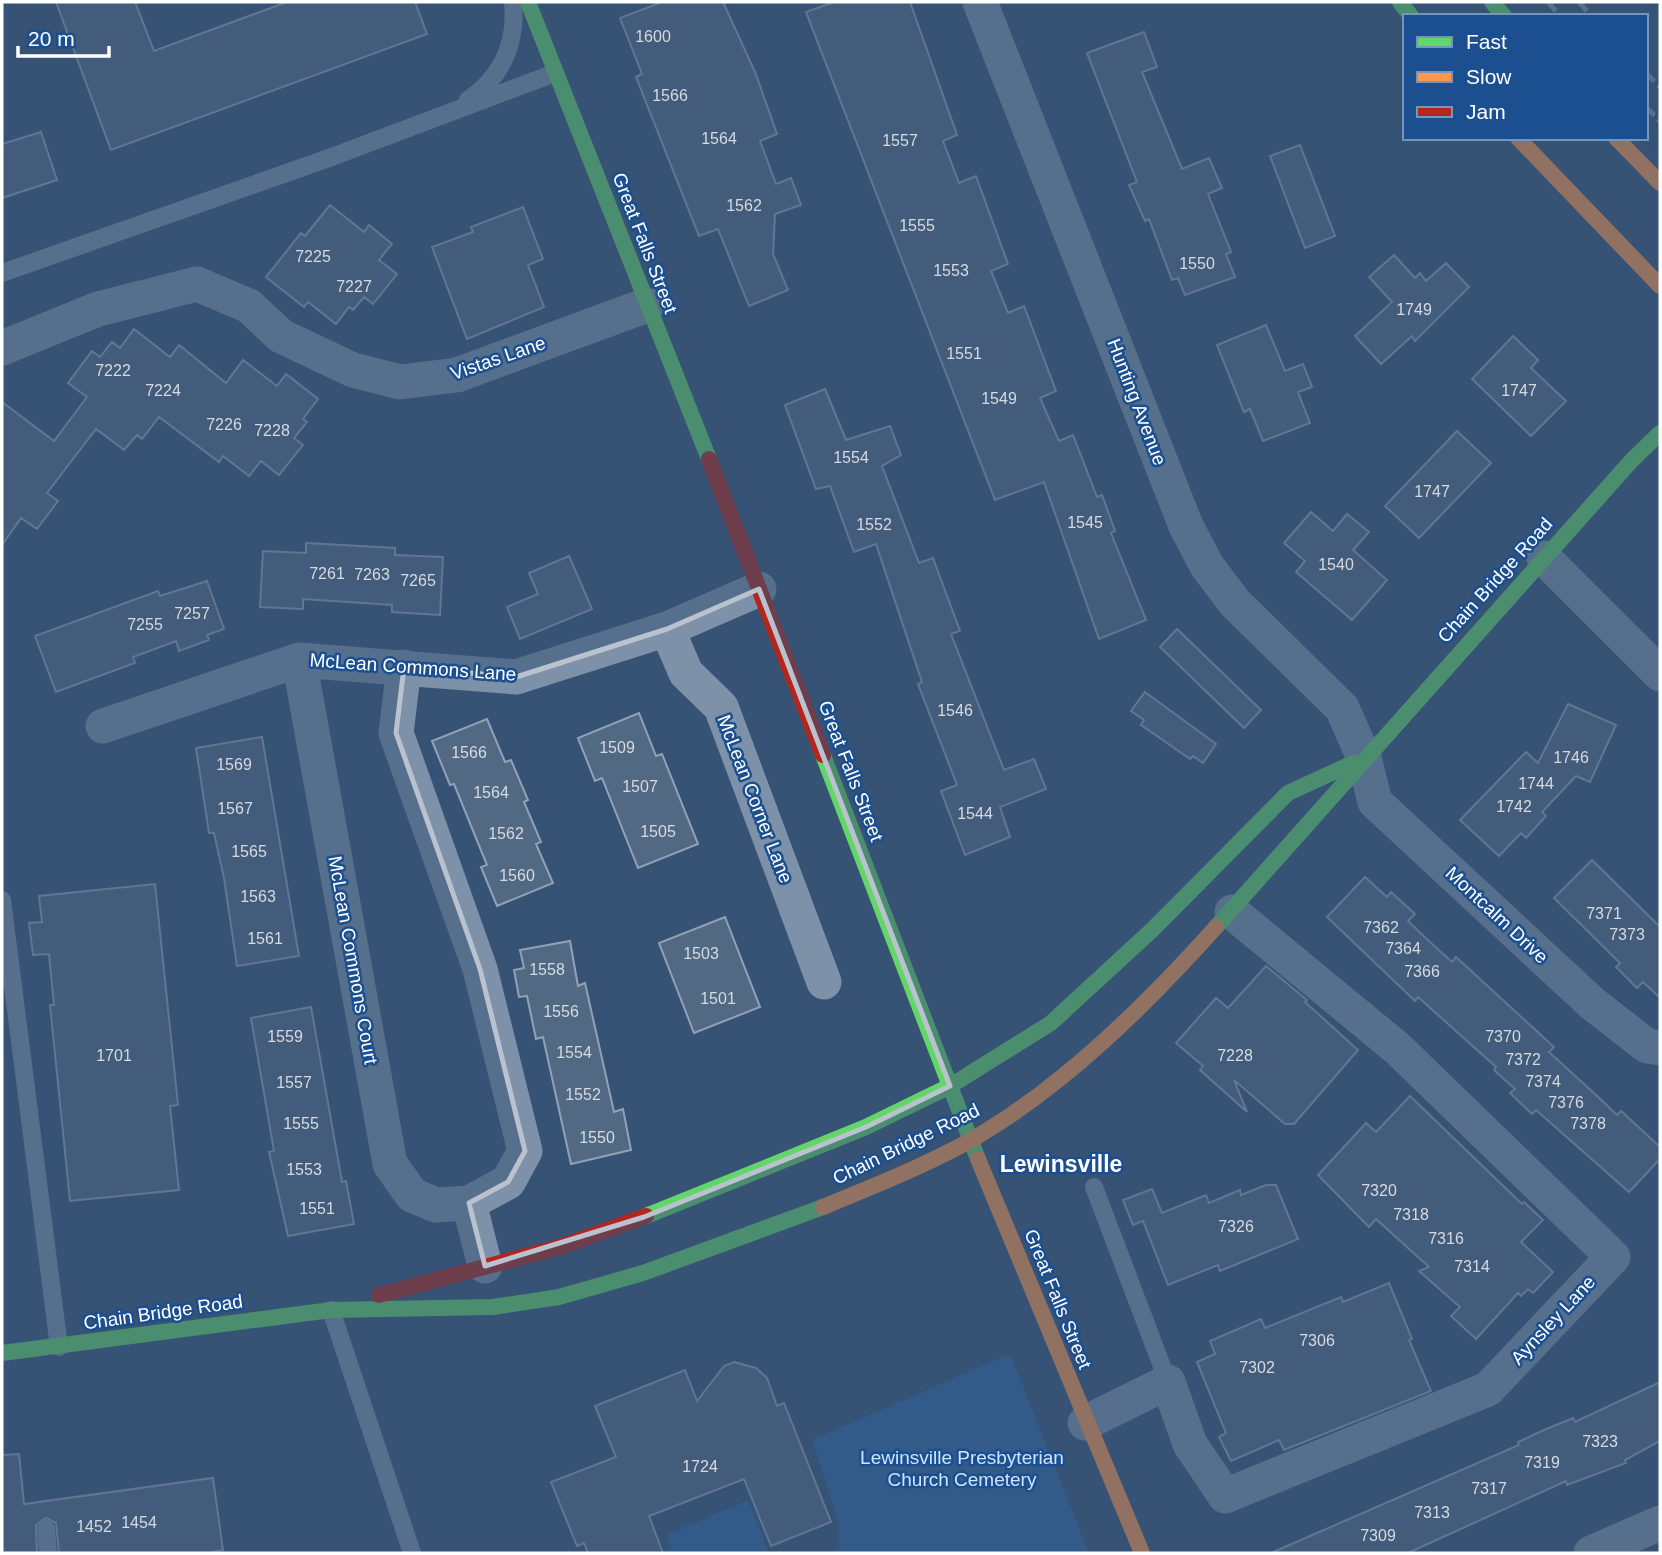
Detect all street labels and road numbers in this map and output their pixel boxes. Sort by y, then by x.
street label: Great Falls Street [609,170,682,317]
street label: Vistas Lane [448,332,548,384]
street label: Hunting Avenue [1103,336,1171,468]
street label: Chain Bridge Road [1433,513,1557,647]
street label: McLean Commons Lane [309,649,517,685]
street label: Great Falls Street [815,698,888,845]
street label: McLean Corner Lane [713,712,797,886]
street label: McLean Commons Court [324,854,382,1067]
street label: Montcalm Drive [1442,862,1552,968]
street label: Chain Bridge Road [829,1099,983,1189]
street label: Great Falls Street [1020,1226,1096,1373]
street label: Aynsley Lane [1507,1271,1599,1369]
street label: Chain Bridge Road [82,1290,244,1334]

